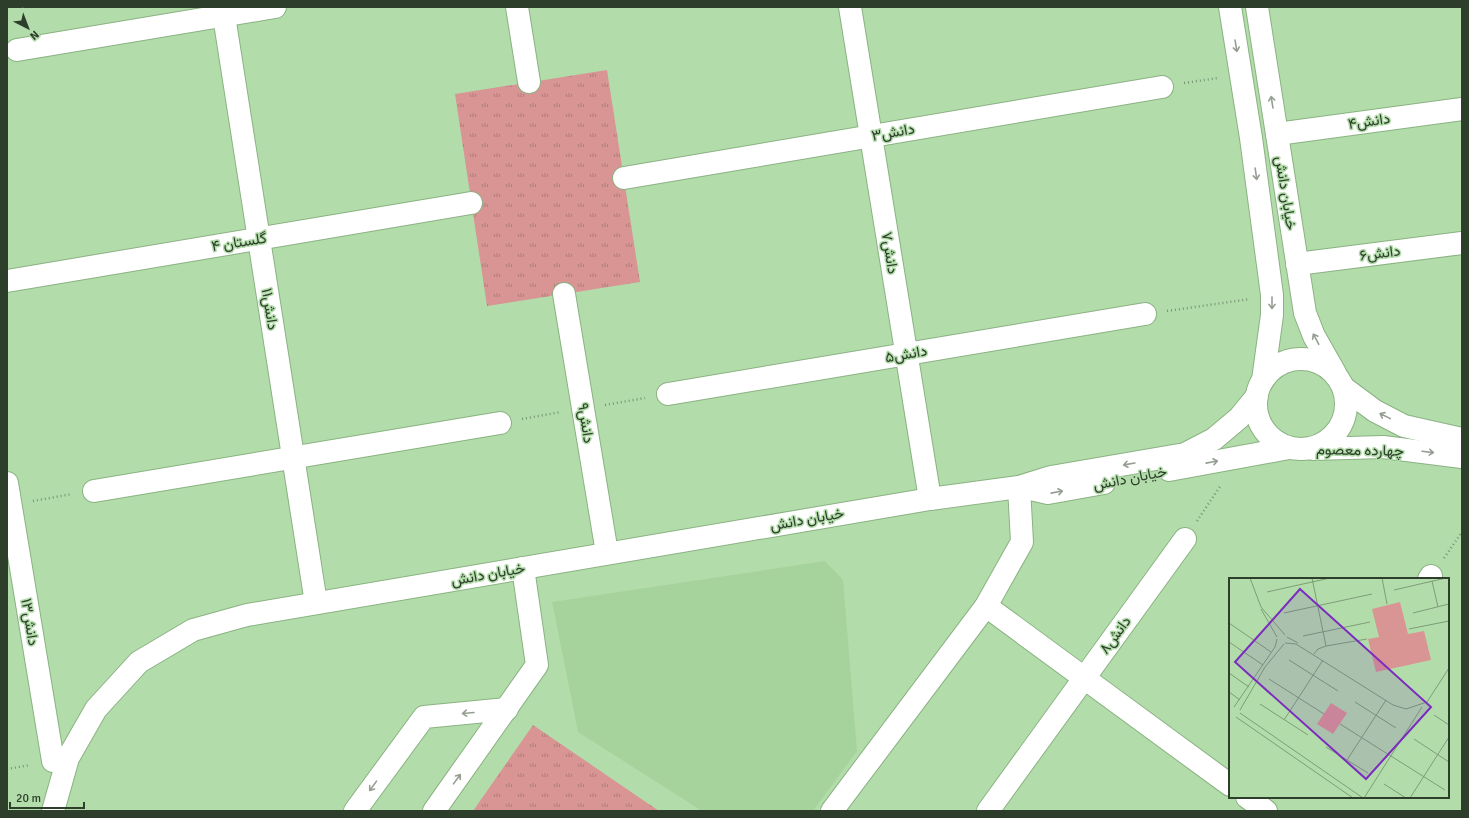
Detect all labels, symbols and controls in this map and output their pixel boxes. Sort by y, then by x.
north arrow [8,8,48,48]
text: N [27,28,42,42]
one-way arrow [1232,39,1240,52]
one-way arrow [1268,96,1276,109]
street label: دانش۴ [1347,109,1391,134]
street label: دانش۳ [870,119,916,146]
street label: خیابان دانش [1270,155,1301,231]
one-way arrow [1252,167,1260,180]
street label: گلستان ۴ [210,229,268,255]
street label: دانش۷ [877,231,902,275]
street label: دانش۶ [1359,242,1401,265]
street label: دانش۱۱ [257,287,282,331]
one-way arrow [1268,296,1276,309]
one-way arrow [1312,333,1319,345]
street label: دانش۵ [884,341,929,368]
street label: دانش۹ [573,401,598,445]
one-way arrow [1379,412,1391,419]
street label: چهارده معصوم [1316,440,1404,461]
one-way arrow [1421,448,1434,456]
one-way arrow [1206,458,1219,466]
one-way arrow [1123,460,1136,468]
street label: خیابان دانش [1092,462,1169,495]
one-way arrow [1050,487,1063,495]
street label: خیابان دانش [769,504,846,535]
street label: خیابان دانش [450,559,527,590]
inset map [1229,578,1449,798]
street label: دانش۱۳ [16,597,43,647]
street label: دانش۸ [1095,613,1136,658]
one-way arrow [462,709,475,717]
one-way arrow [453,774,461,785]
one-way arrow [369,780,377,791]
scale bar [10,784,84,810]
text: 20 m [16,791,41,806]

